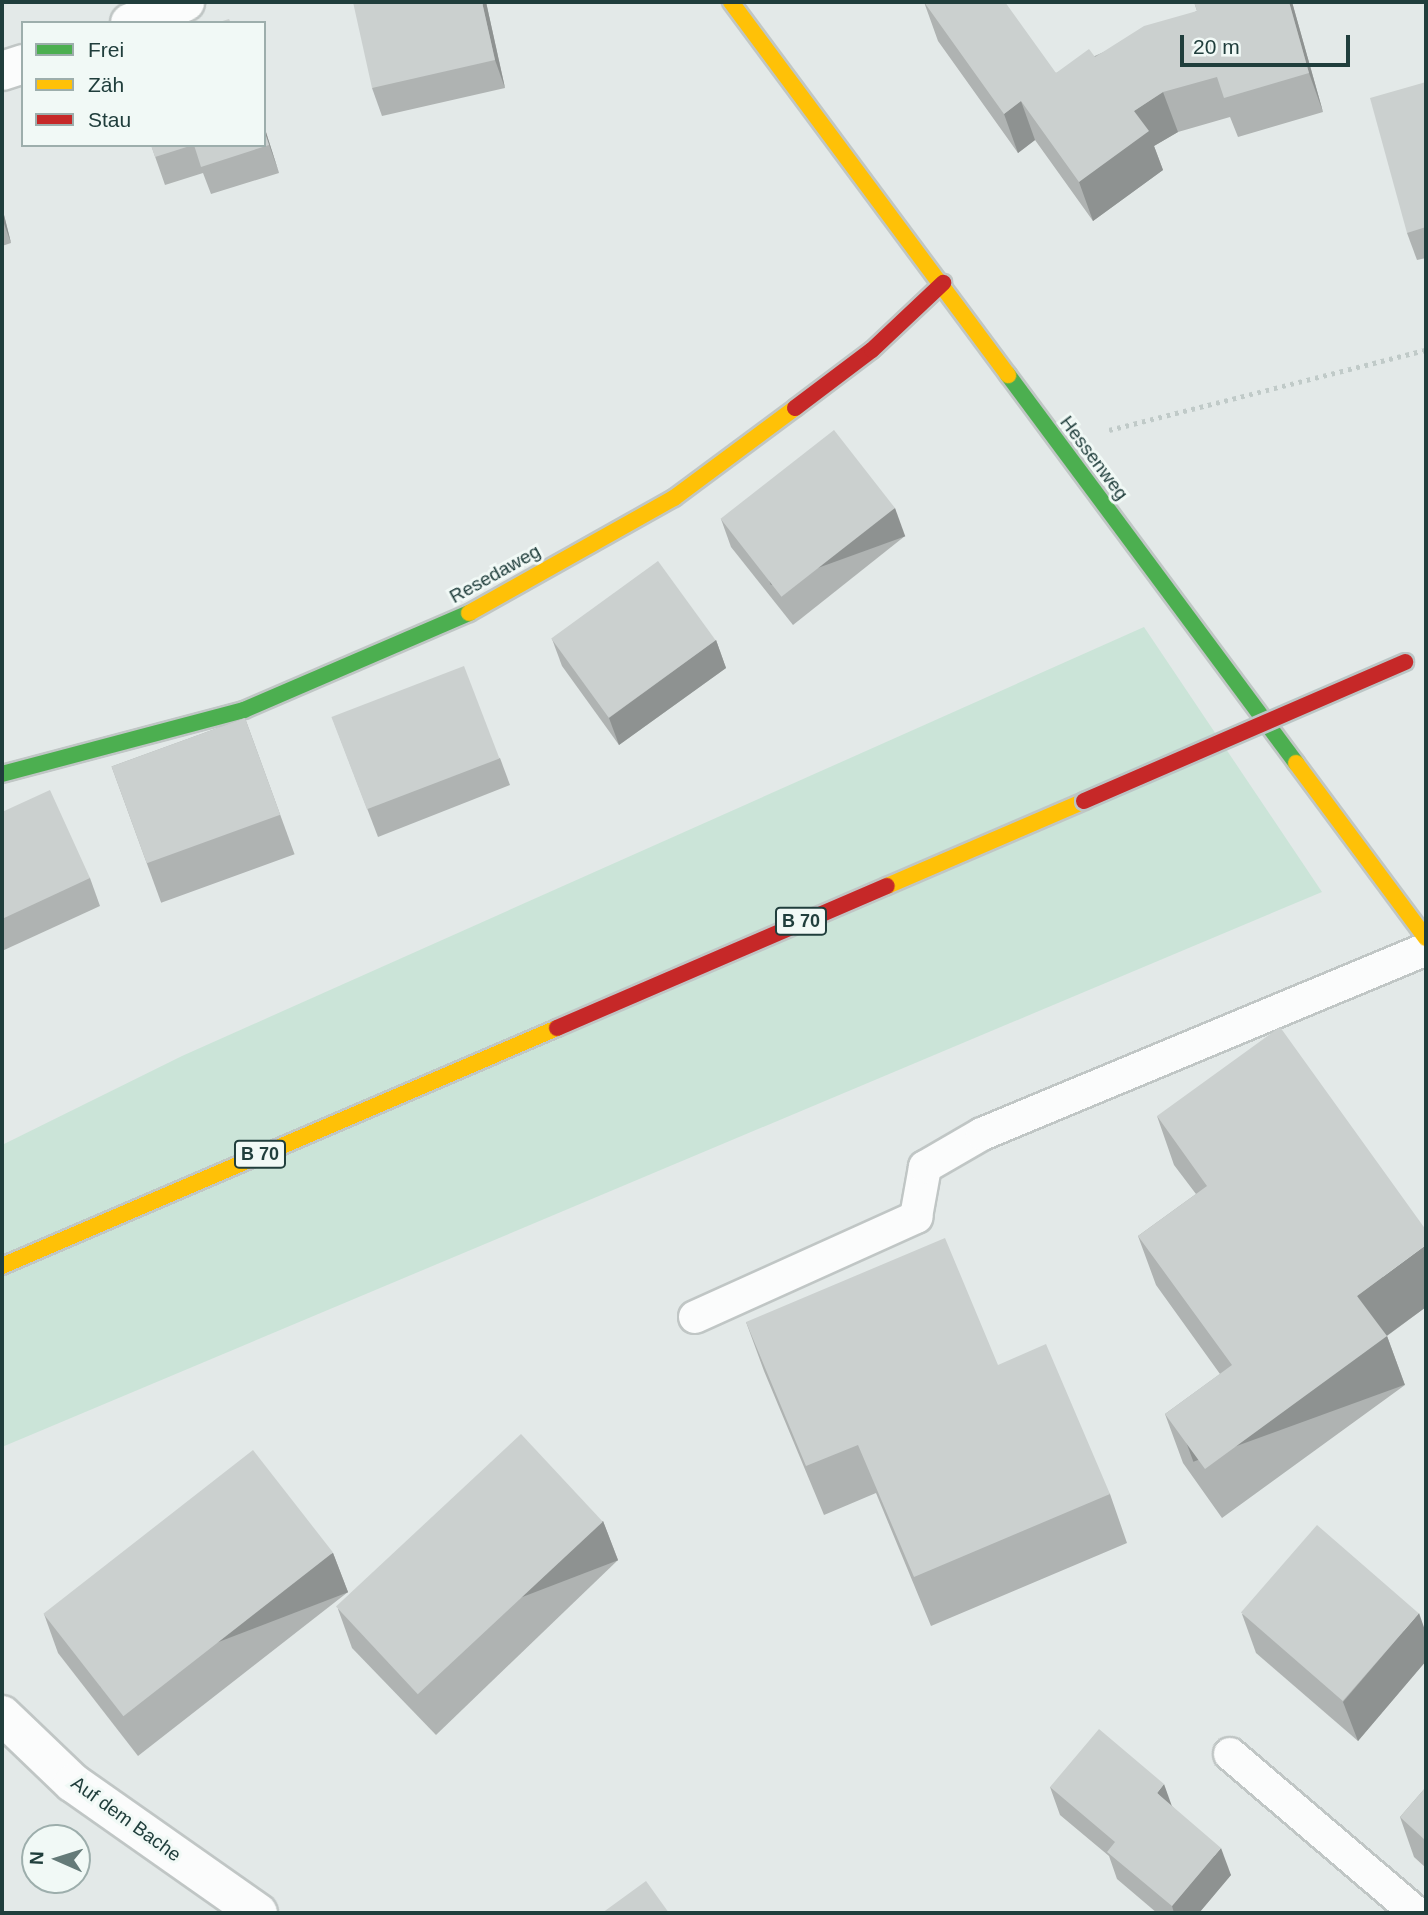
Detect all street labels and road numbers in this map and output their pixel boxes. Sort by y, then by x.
street label: Hessenweg [1055,411,1133,505]
street label: Resedaweg [446,540,544,608]
road number: B 70 [775,906,827,936]
road number: B 70 [234,1140,286,1168]
street label: Auf dem Bache [67,1772,185,1866]

